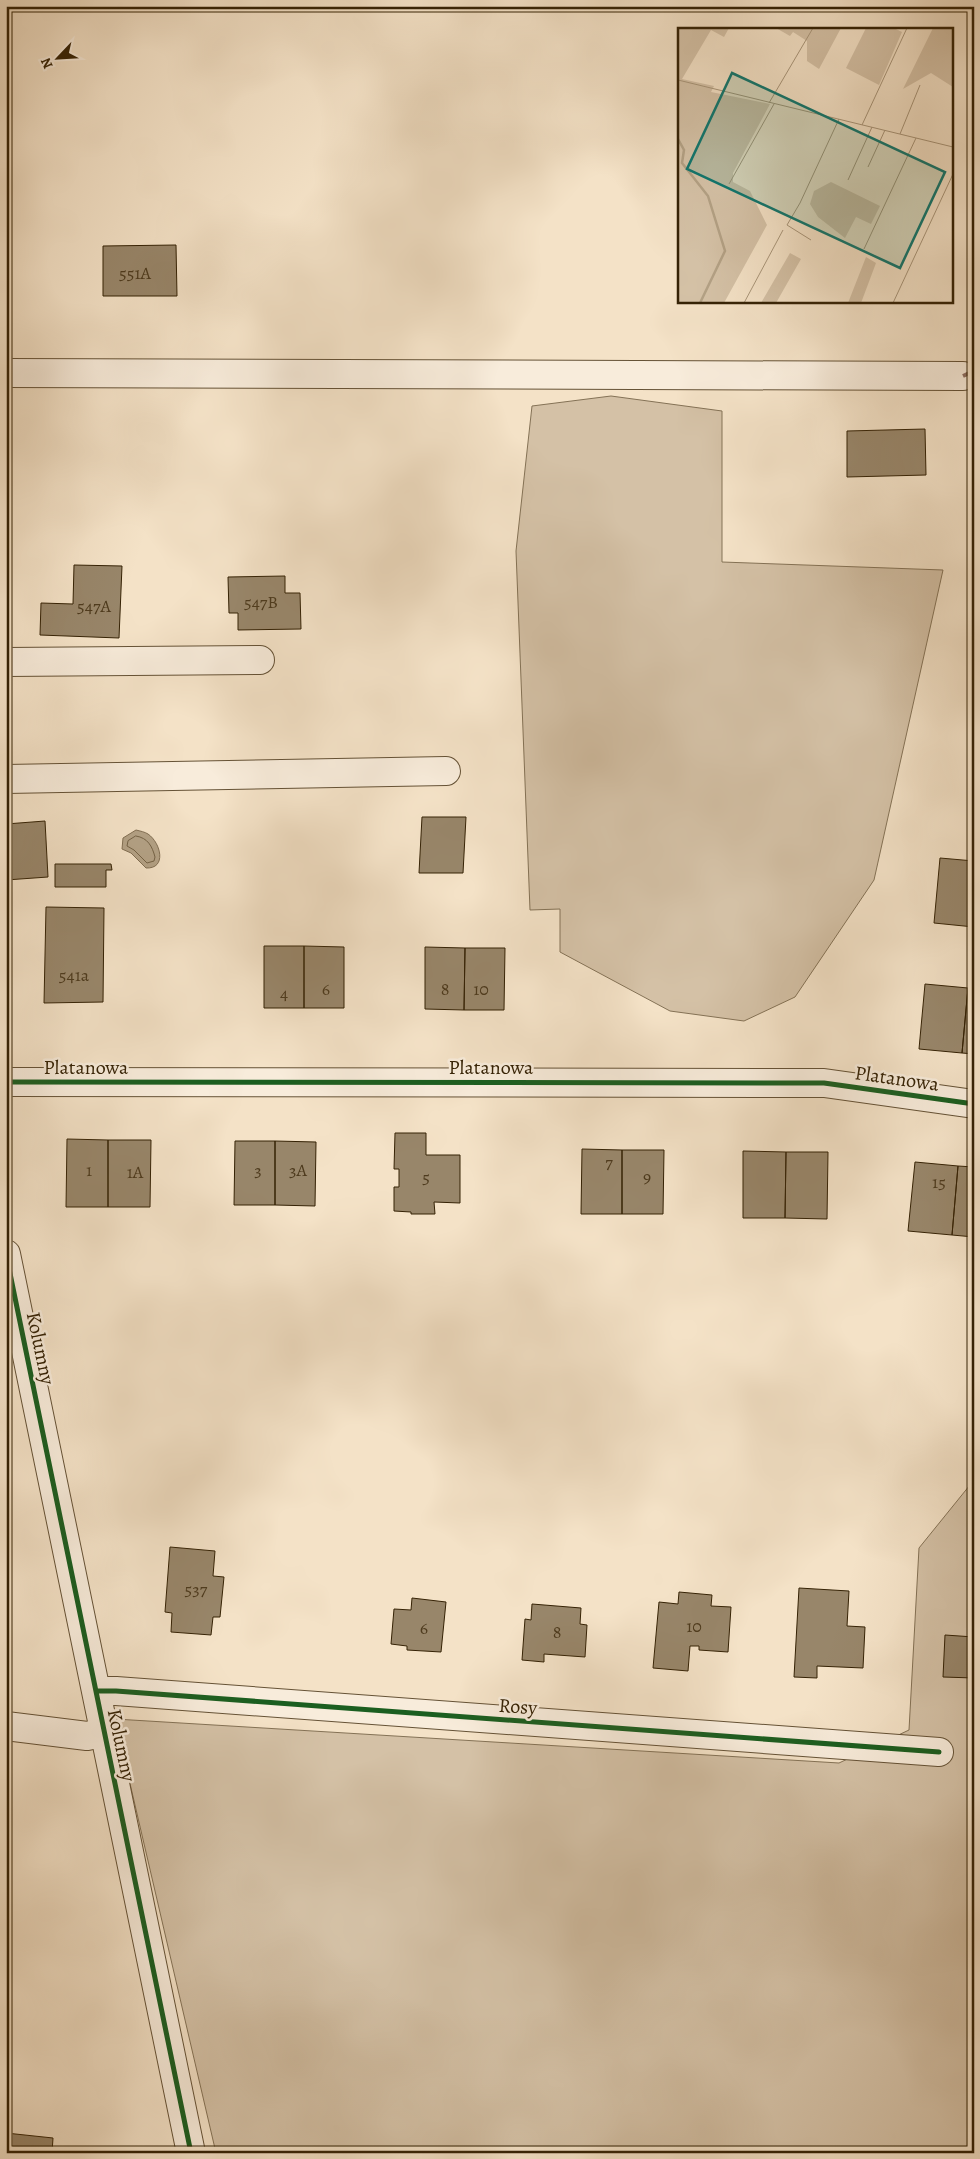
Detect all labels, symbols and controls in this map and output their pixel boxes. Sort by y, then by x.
inset map [678,28,952,302]
north arrow [32,32,82,82]
text: N [36,55,57,72]
house number: 551A [119,261,152,285]
house number: 547B [244,590,278,614]
house number: 547A [77,594,111,618]
house number: 541a [59,963,90,987]
house number: 6 [322,977,330,1001]
house number: 8 [441,977,449,1001]
house number: 10 [473,977,489,1001]
house number: 4 [280,981,288,1005]
street label: Platanowa [44,1054,129,1081]
street label: Platanowa [449,1054,534,1081]
street label: Platanowa [853,1059,941,1098]
house number: 7 [605,1150,613,1174]
house number: 1 [86,1158,92,1182]
house number: 3 [254,1158,262,1182]
house number: 3A [289,1158,307,1182]
house number: 1A [127,1160,144,1184]
house number: 5 [422,1165,430,1189]
house number: 9 [643,1165,651,1189]
house number: 15 [932,1170,946,1194]
street label: Kolumny [20,1309,62,1388]
house number: 537 [185,1577,208,1601]
house number: 10 [686,1614,702,1638]
house number: 6 [420,1616,428,1640]
house number: 8 [553,1620,561,1644]
street label: Rosy [498,1692,539,1721]
street label: Kolumny [101,1706,143,1785]

